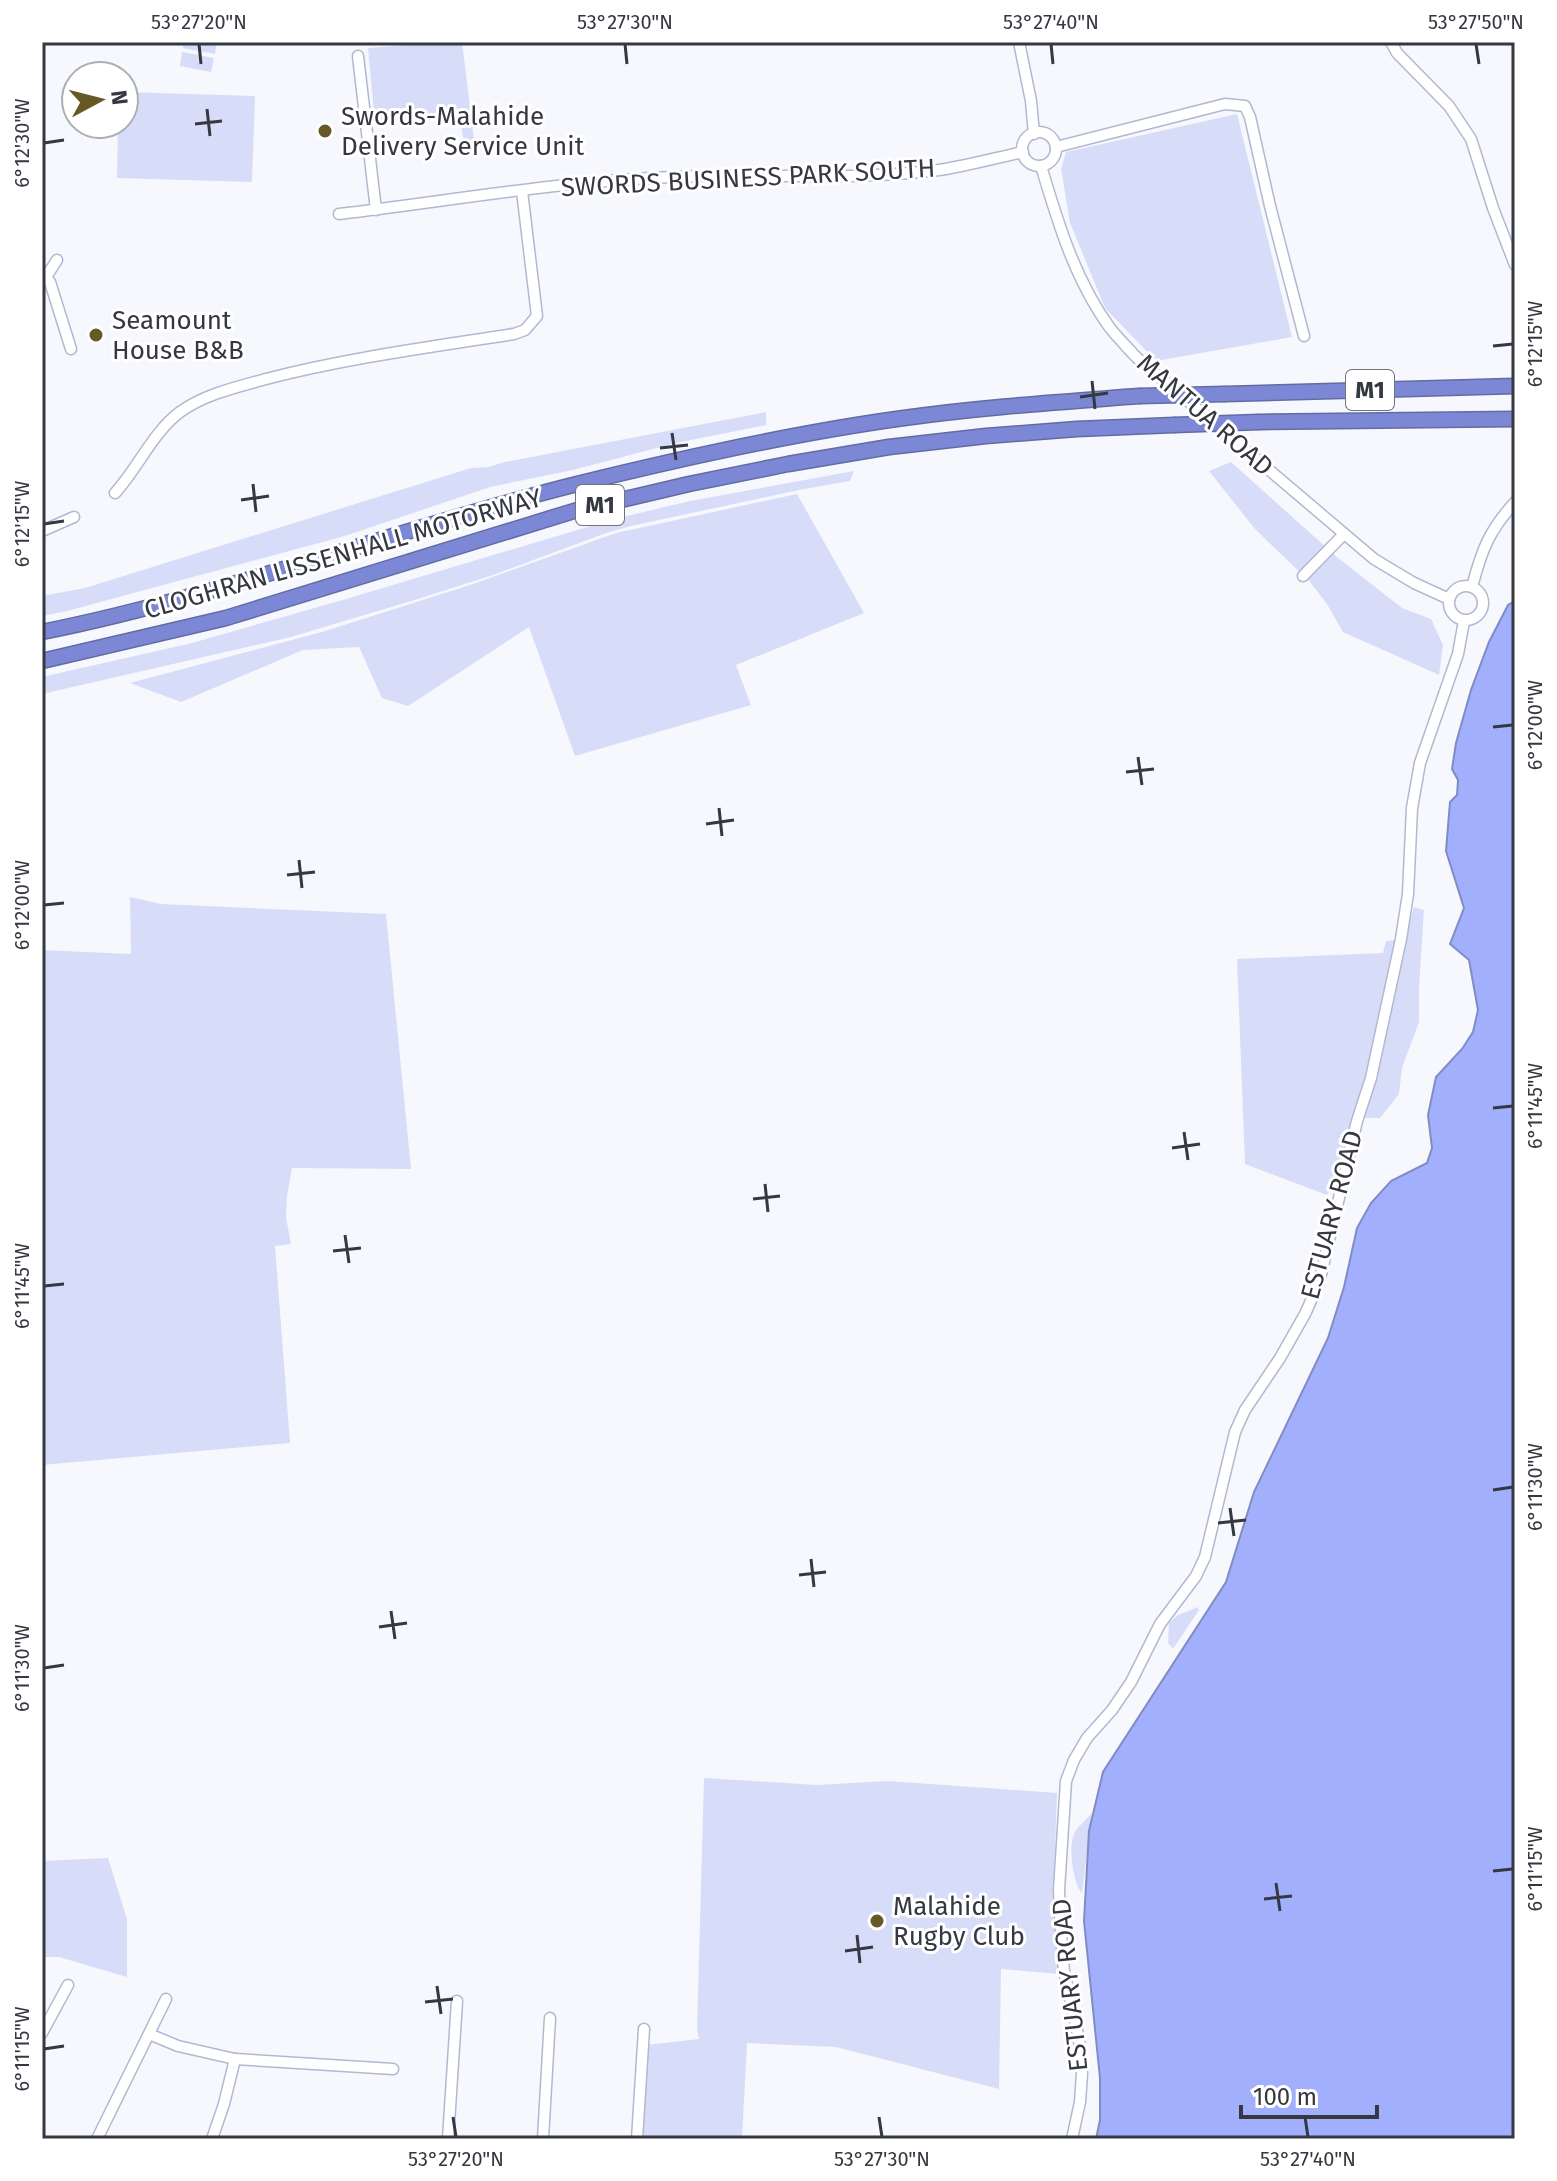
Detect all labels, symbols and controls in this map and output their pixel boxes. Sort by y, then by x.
text: 53°27'20"N [151,10,247,34]
text: 53°27'30"N [577,10,673,34]
text: 53°27'40"N [1003,10,1099,34]
text: 53°27'50"N [1428,10,1524,34]
north arrow [60,60,140,140]
text: N [105,89,134,107]
text: 6°12'30"W [10,98,34,188]
place label: Swords-Malahide Delivery Service Unit [341,101,585,162]
marker: Swords-Malahide Delivery Service Unit [316,122,334,140]
street label: SWORDS BUSINESS PARK SOUTH [560,153,936,203]
text: 6°12'15"W [1523,300,1547,387]
place label: Seamount House B&B [112,305,244,366]
marker: Seamount House B&B [87,326,105,344]
street label: MANTUA ROAD [1131,348,1279,482]
road number: M1 [1346,370,1394,410]
text: 6°12'15"W [10,480,34,567]
street label: CLOGHRAN LISSENHALL MOTORWAY [141,482,546,626]
road number: M1 [576,485,624,525]
text: 6°12'00"W [1523,679,1547,770]
text: 6°12'00"W [10,859,34,950]
text: 6°11'45"W [1523,1063,1547,1149]
street label: ESTUARY ROAD [1295,1127,1369,1303]
text: 6°11'45"W [10,1243,34,1329]
text: 6°11'30"W [1523,1443,1547,1531]
text: 6°11'30"W [10,1624,34,1712]
text: 6°11'15"W [1523,1826,1547,1911]
place label: Malahide Rugby Club [893,1891,1025,1952]
street label: ESTUARY ROAD [1046,1897,1094,2073]
marker: Malahide Rugby Club [868,1912,886,1930]
text: 6°11'15"W [10,2006,34,2091]
scale bar [1241,2069,1377,2119]
text: 100 m [1253,2083,1317,2111]
text: 53°27'20"N [408,2147,504,2171]
text: 53°27'30"N [834,2147,930,2171]
text: 53°27'40"N [1260,2147,1356,2171]

